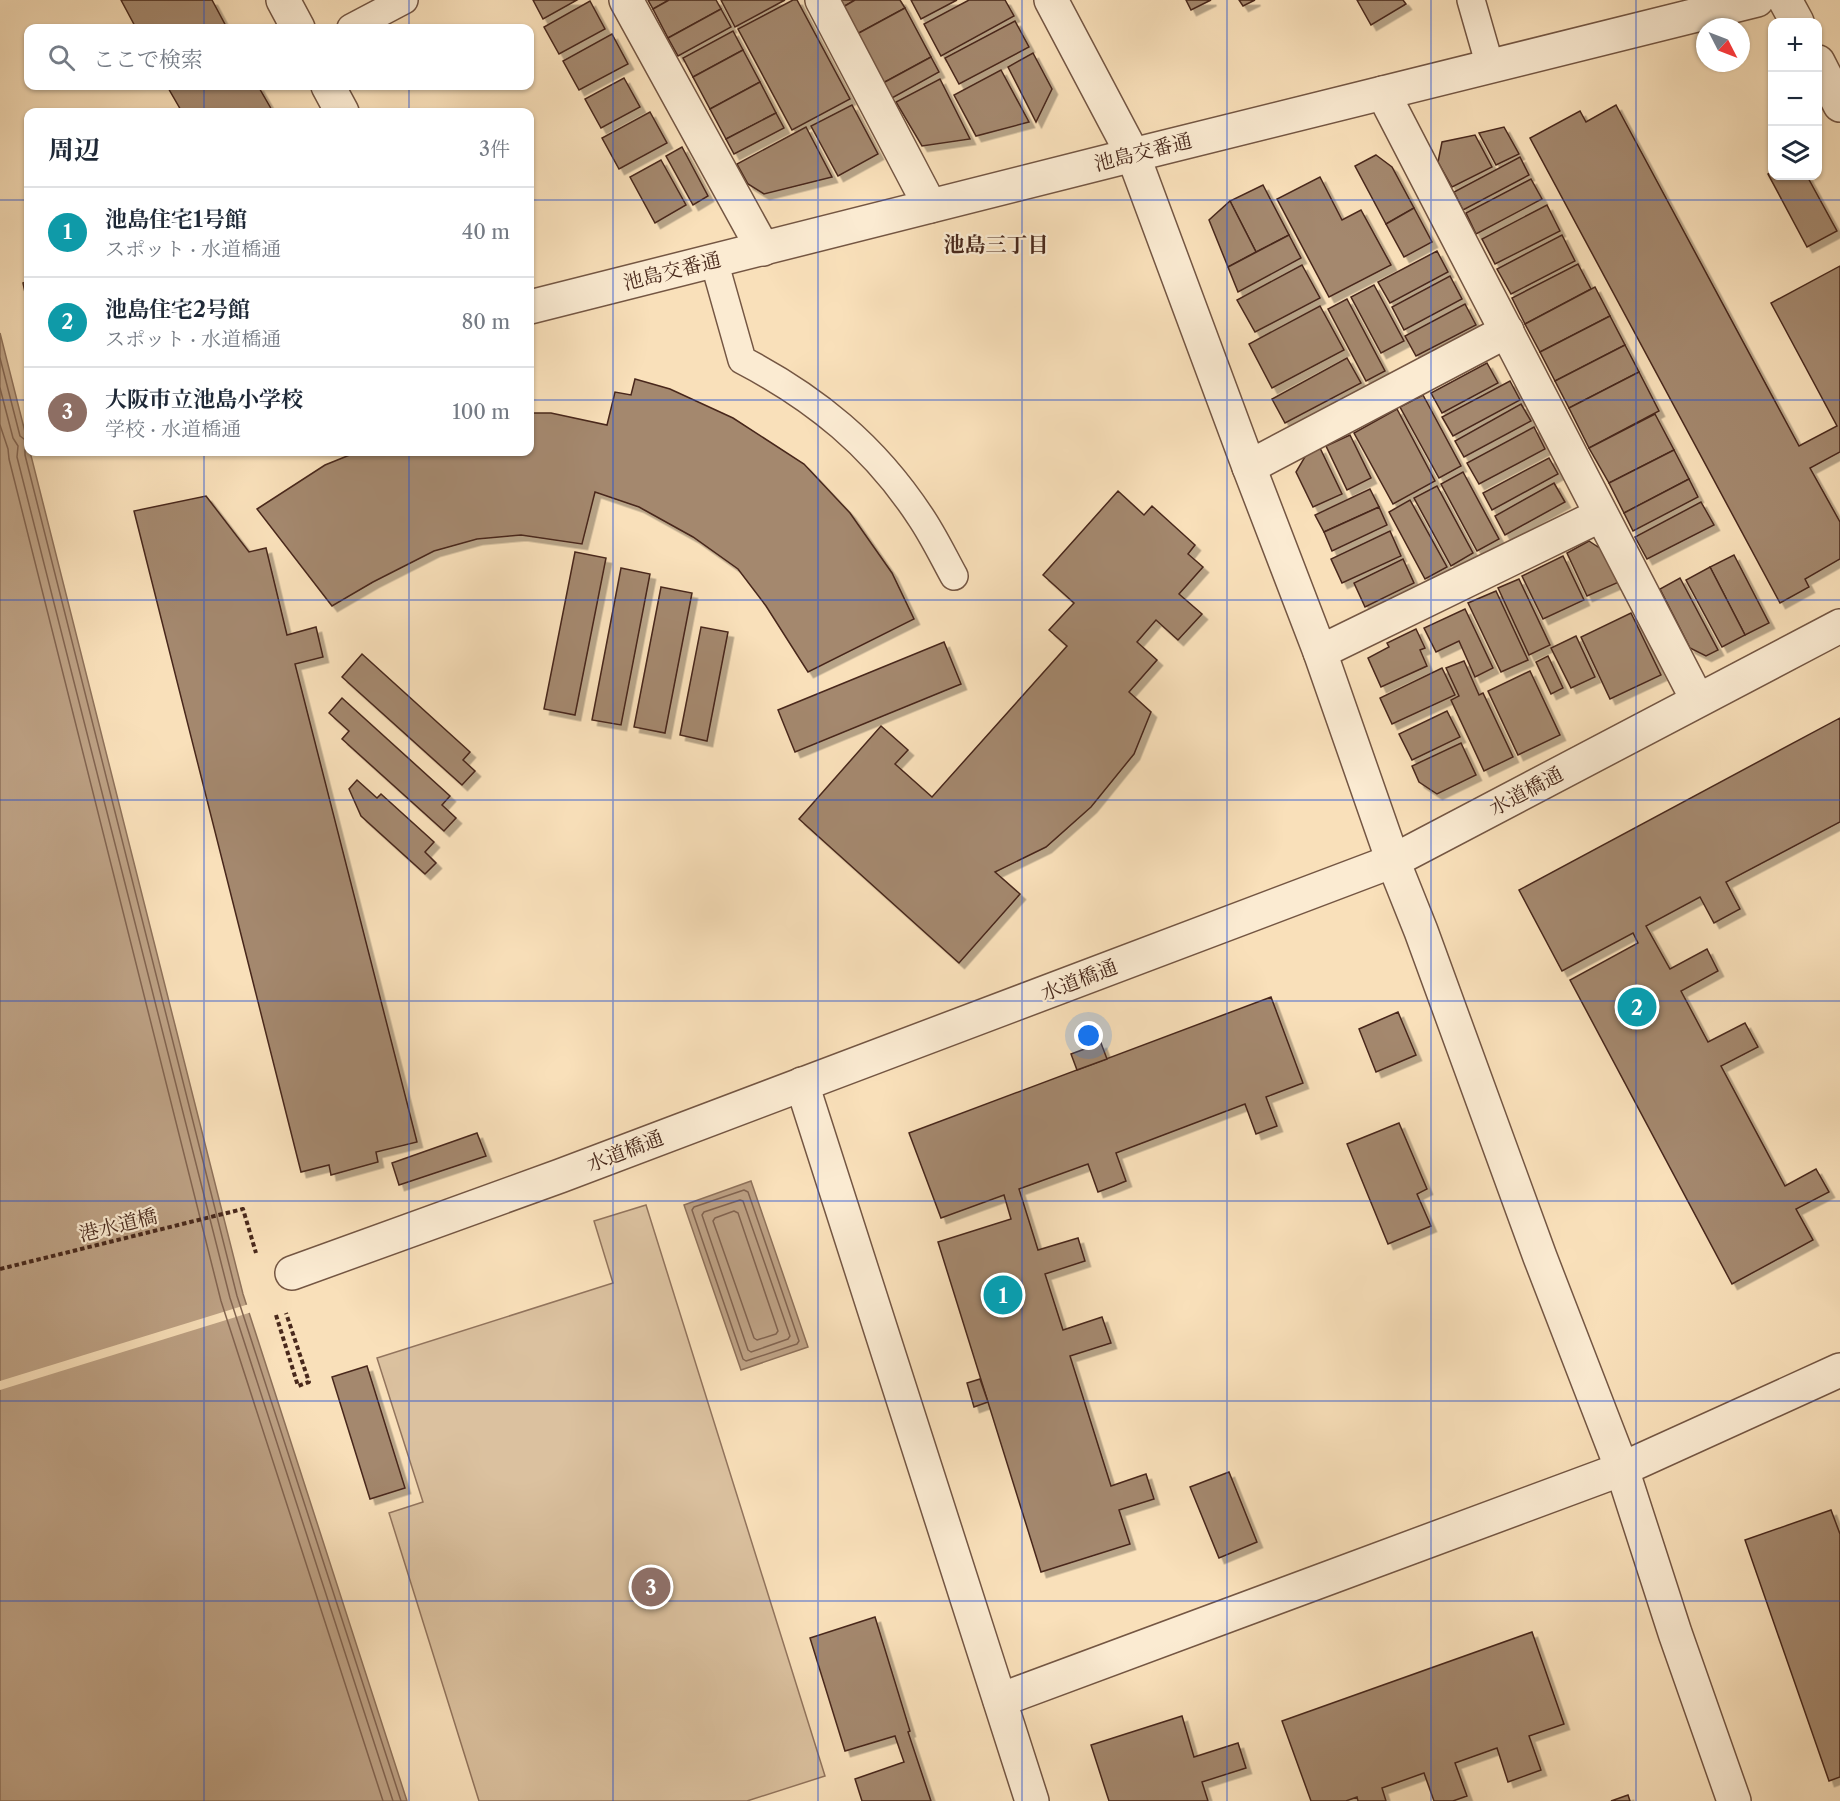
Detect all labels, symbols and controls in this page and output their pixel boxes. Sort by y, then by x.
north arrow [1696,18,1750,72]
map controls [1768,18,1822,180]
button: + [1768,18,1822,72]
search box [24,24,534,90]
icon: search [45,41,78,74]
text: ここで検索 [93,46,203,73]
button: − [1768,72,1822,126]
button: layers [1768,126,1822,180]
street label: 池島交番通 [1092,128,1194,176]
text: 周辺 [48,134,100,166]
text: 3件 [479,137,510,161]
text: 池島住宅1号館 [105,206,247,233]
text: 1 [63,220,72,244]
text: 40 m [462,220,510,244]
district label: 池島三丁目 [944,232,1049,257]
text: スポット · 水道橋通 [105,237,281,261]
street label: 池島交番通 [621,247,723,295]
text: 池島住宅2号館 [105,296,250,323]
text: 2 [62,310,73,334]
text: 80 m [462,310,510,334]
text: スポット · 水道橋通 [105,327,281,351]
text: 大阪市立池島小学校 [105,386,303,413]
text: 3 [62,400,73,424]
text: 100 m [452,400,510,424]
text: 学校 · 水道橋通 [105,417,241,441]
street label: 水道橋通 [1485,762,1567,820]
street label: 水道橋通 [1037,954,1121,1006]
pin: 2 [1618,984,1656,1030]
your location [1074,1021,1103,1050]
street label: 水道橋通 [583,1125,667,1177]
street label: 港水道橋 [76,1204,160,1246]
pin: 1 [984,1272,1022,1318]
pin: 3 [632,1564,670,1610]

